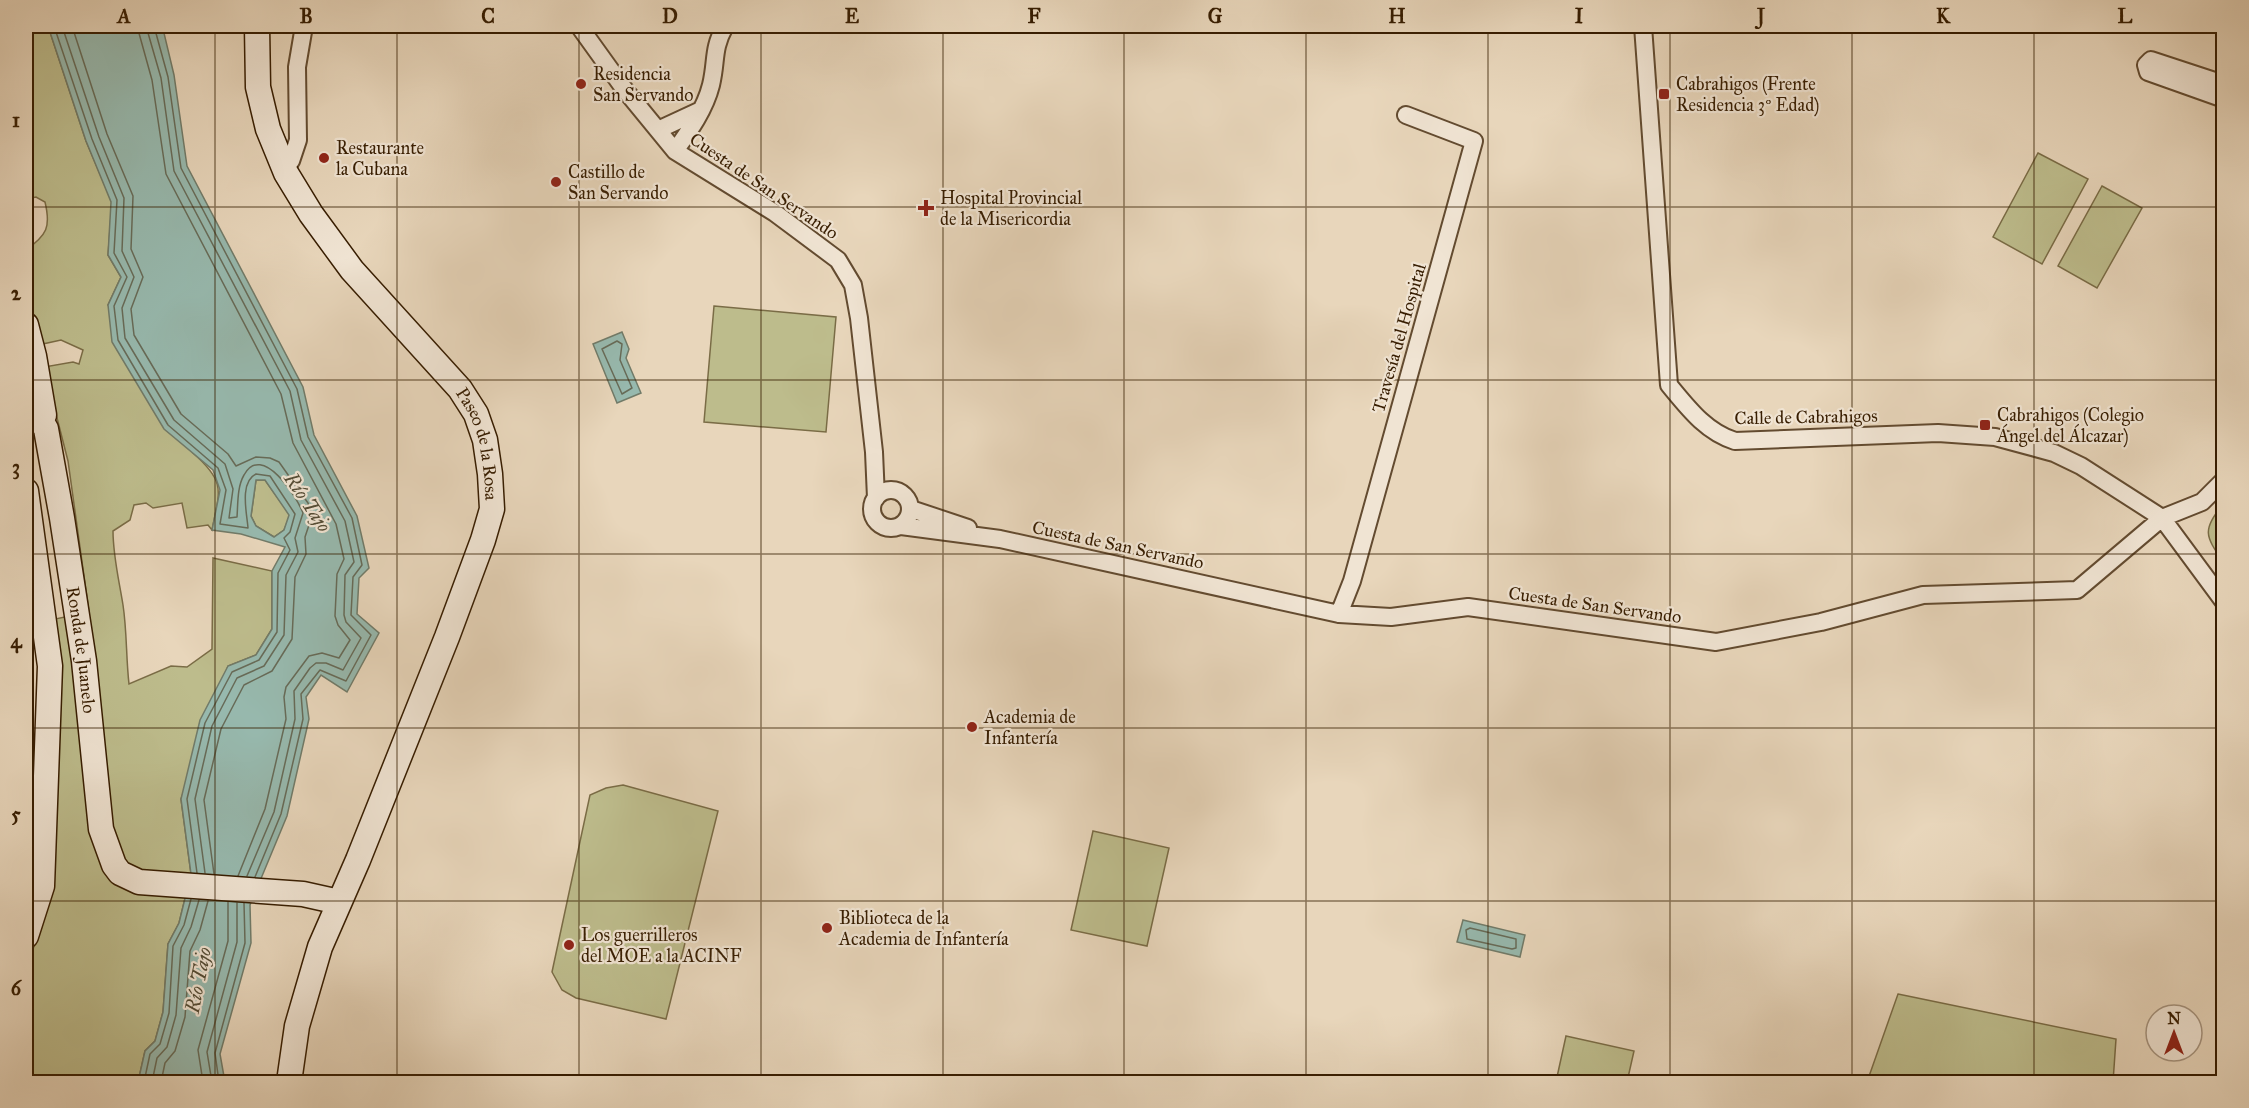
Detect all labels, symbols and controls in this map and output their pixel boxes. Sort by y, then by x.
text: A [115,4,131,28]
text: B [299,4,313,28]
text: C [481,4,495,28]
text: D [662,4,678,28]
text: E [845,4,860,28]
text: F [1027,4,1041,28]
text: G [1208,4,1223,28]
text: H [1388,4,1406,28]
text: I [1575,4,1584,28]
text: J [1754,4,1766,30]
text: K [1936,4,1951,28]
text: L [2118,4,2133,28]
place label: Residencia San Servando [593,63,694,106]
place label: Cabrahigos (Frente Residencia 3º Edad) [1676,73,1819,117]
marker: Residencia San Servando [574,77,588,91]
marker: Cabrahigos (Frente Residencia 3º Edad) [1657,87,1671,101]
text: 1 [12,108,20,132]
street label: Cuesta de San Servando [685,128,843,244]
place label: Restaurante la Cubana [336,137,424,180]
marker: Restaurante la Cubana [317,151,331,165]
place label: Castillo de San Servando [568,161,669,204]
marker: Castillo de San Servando [549,175,563,189]
place label: Hospital Provincial de la Misericordia [940,187,1082,230]
marker: Hospital Provincial de la Misericordia [917,199,935,217]
street label: Travesía del Hospital [1367,261,1431,415]
text: 2 [11,281,22,305]
street label: Paseo de la Rosa [451,383,503,501]
place label: Cabrahigos (Colegio Ángel del Álcazar) [1996,404,2144,448]
street label: Calle de Cabrahigos [1734,405,1878,430]
marker: Cabrahigos (Colegio Ángel del Álcazar) [1978,418,1992,432]
text: 3 [12,455,20,480]
water label: Río Tajo [279,467,337,537]
street label: Cuesta de San Servando [1030,516,1206,574]
street label: Cuesta de San Servando [1507,582,1683,628]
street label: Ronda de Juanelo [62,585,100,714]
text: 4 [10,629,22,654]
place label: Academia de Infantería [983,706,1076,749]
marker: Academia de Infantería [965,720,979,734]
text: 5 [11,802,21,826]
place label: Biblioteca de la Academia de Infantería [838,907,1009,950]
marker: Biblioteca de la Academia de Infantería [820,921,834,935]
place label: Los guerrilleros del MOE a la ACINF [581,924,742,967]
marker: Los guerrilleros del MOE a la ACINF [562,938,576,952]
water label: Río Tajo [180,945,216,1016]
text: 6 [11,976,23,1000]
north arrow [2144,1003,2204,1063]
text: N [2167,1009,2181,1028]

